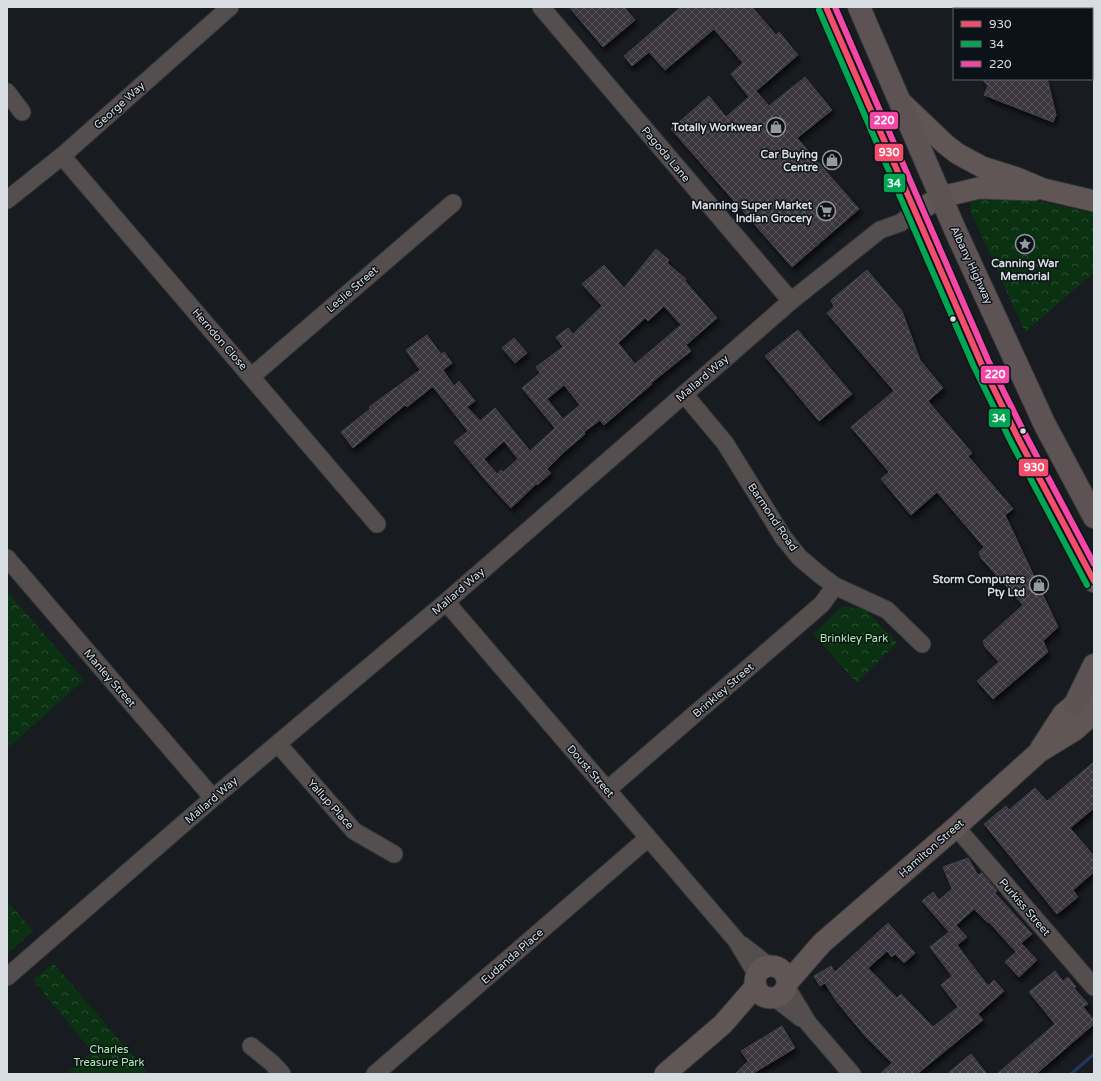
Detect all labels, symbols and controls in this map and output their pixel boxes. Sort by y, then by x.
legend [953,8,1093,80]
text: 930 [989,17,1012,31]
text: 34 [989,37,1005,51]
text: 220 [989,57,1012,71]
street label: George Way [91,79,148,132]
line badge: 220 [869,111,899,130]
text: 220 [874,114,894,127]
shop icon: Totally Workwear [765,116,787,138]
place label: Totally Workwear [671,121,763,135]
street label: Pagoda Lane [639,124,693,185]
line badge: 930 [874,143,904,162]
text: 930 [879,146,899,159]
place label: Car Buying Centre [761,148,819,174]
shop icon: Car Buying Centre [821,149,843,171]
line badge: 34 [883,173,906,193]
text: 34 [887,177,901,190]
place label: Manning Super Market Indian Grocery [692,199,813,226]
supermarket icon: Manning Super Market Indian Grocery [815,200,837,222]
street label: Albany Highway [948,224,995,306]
place icon: Canning War Memorial [1014,233,1036,255]
place label: Canning War Memorial [991,257,1060,283]
street label: Leslie Street [324,264,381,315]
street label: Herndon Close [189,306,250,373]
unlabelled marker [948,314,958,324]
street label: Mallard Way [674,352,731,405]
line badge: 220 [980,365,1010,384]
text: 220 [985,368,1005,381]
line badge: 34 [988,408,1011,428]
text: 34 [992,412,1006,425]
unlabelled marker [1018,426,1028,436]
line badge: 930 [1018,458,1049,477]
text: 930 [1024,461,1044,474]
street label: Barmond Road [745,481,800,554]
street label: Mallard Way [430,565,487,618]
place label: Storm Computers Pty Ltd [933,573,1026,600]
shop icon: Storm Computers Pty Ltd [1028,574,1050,596]
park label: Brinkley Park [820,632,888,645]
street label: Manley Street [81,647,138,710]
street label: Brinkley Street [690,660,756,720]
street label: Doust Street [564,742,617,800]
street label: Mallard Way [183,774,240,827]
street label: Yallup Place [305,777,356,832]
street label: Hamilton Street [896,817,966,880]
street label: Purkiss Street [996,876,1053,939]
street label: Eudanda Place [479,926,546,987]
park label: Charles Treasure Park [73,1043,145,1069]

